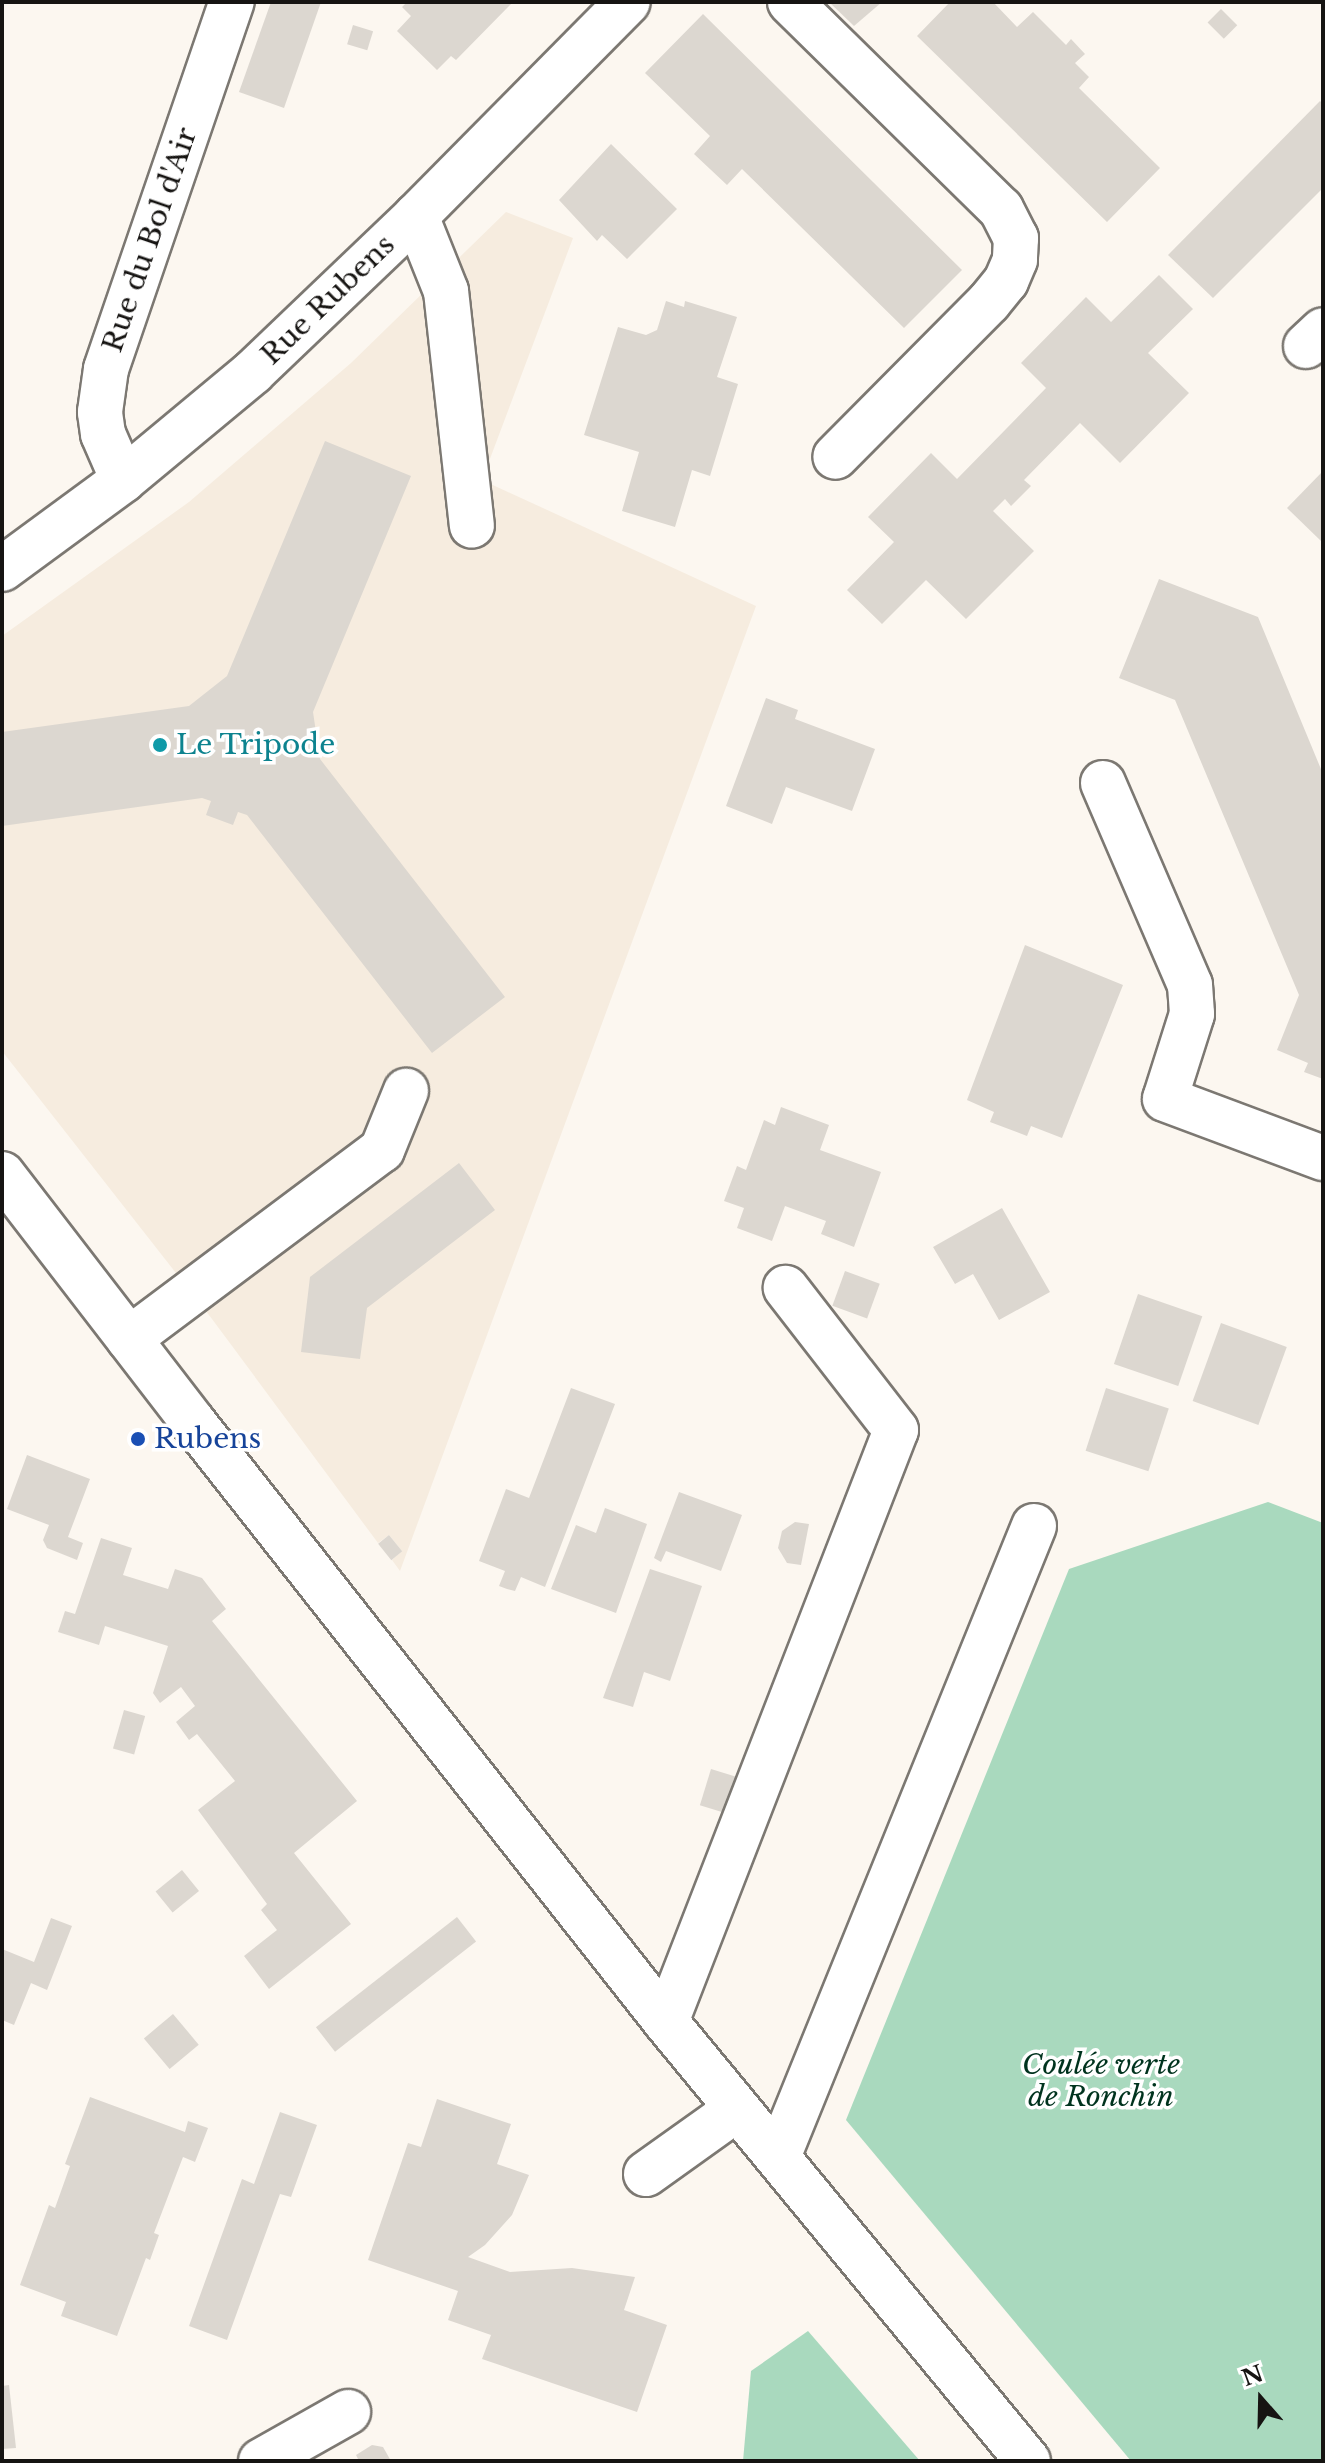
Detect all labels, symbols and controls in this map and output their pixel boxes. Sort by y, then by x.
street label: Rue du Bol d'Air [96,123,204,357]
street label: Rue Rubens [254,228,402,372]
place label: Le Tripode [176,728,336,762]
marker: Le Tripode [151,736,169,754]
place label: Rubens [154,1422,261,1456]
marker: Rubens [129,1430,147,1448]
park label: Coulée verte de Ronchin [1022,2048,1180,2114]
north arrow [1221,2359,1301,2439]
text: N [1238,2360,1267,2392]

